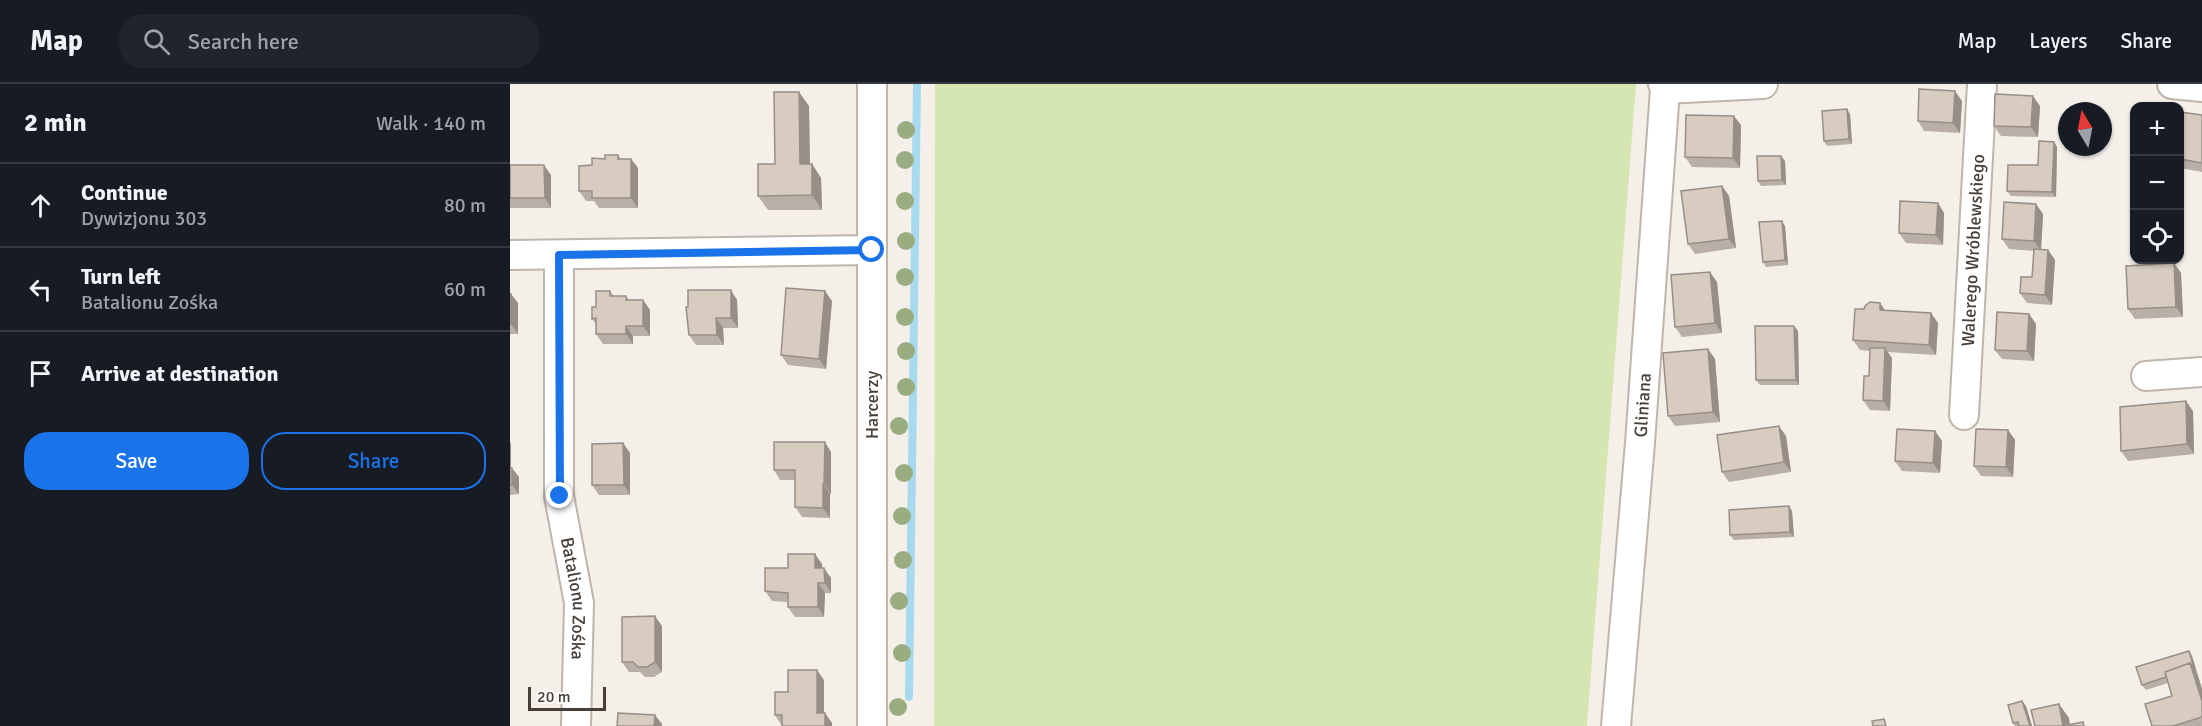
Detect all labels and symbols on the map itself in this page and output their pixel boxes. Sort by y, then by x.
north arrow [2058,102,2112,156]
street label: Walerego Wróblewskiego [1957,153,1989,347]
route start [858,236,884,262]
street label: Harcerzy [861,370,883,439]
street label: Gliniana [1629,372,1656,438]
route end [546,482,572,508]
street label: Batalionu Zośka [556,536,590,660]
scale bar [528,684,606,712]

